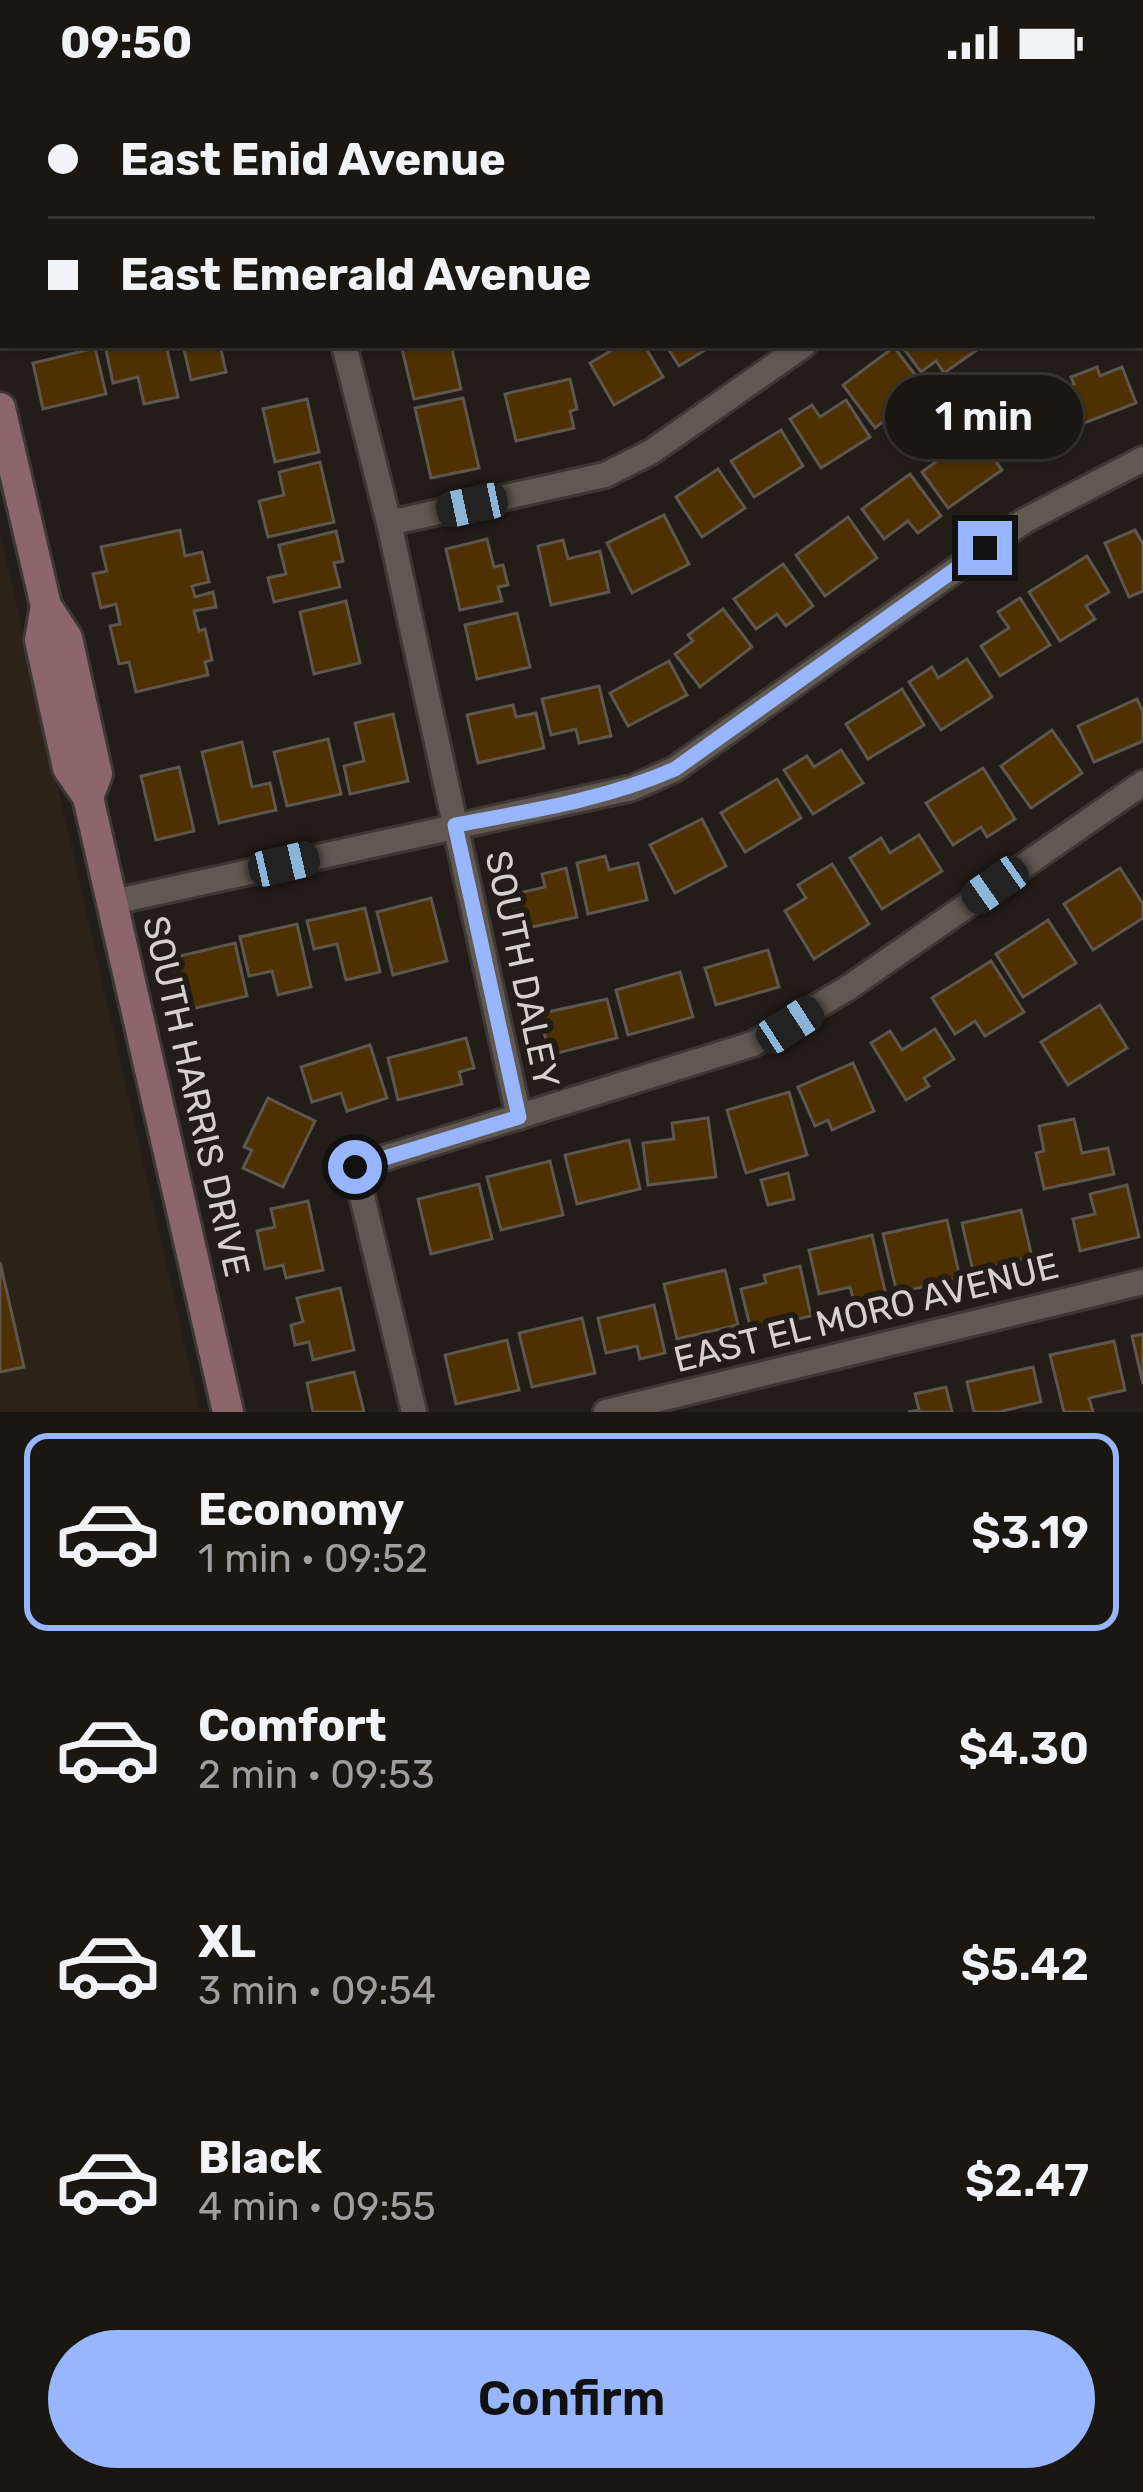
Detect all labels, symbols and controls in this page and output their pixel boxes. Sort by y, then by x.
text: 09:50 [60,16,192,69]
text: East Enid Avenue [120,133,506,186]
text: East Emerald Avenue [120,248,591,301]
callout: 1 min [886,374,1084,458]
text: 1 min [935,394,1033,440]
car [433,480,511,530]
route end [958,521,1012,575]
car [245,838,323,890]
street label: SOUTH DALEY [476,847,569,1092]
car [955,850,1035,920]
street label: SOUTH HARRIS DRIVE [134,911,259,1281]
car [750,990,830,1060]
route start [328,1140,382,1194]
street label: EAST EL MORO AVENUE [669,1244,1063,1381]
icon: car [54,1478,162,1586]
text: Economy [198,1483,404,1536]
text: $3.19 [971,1506,1089,1559]
text: 1 min · 09:52 [198,1536,428,1582]
icon: car [54,1694,162,1802]
text: Comfort [198,1699,387,1752]
text: $4.30 [958,1722,1089,1775]
text: 2 min · 09:53 [198,1752,435,1798]
icon: car [54,1910,162,2018]
text: XL [198,1915,256,1968]
text: $5.42 [961,1938,1089,1991]
text: 3 min · 09:54 [198,1968,436,2014]
icon: car [54,2126,162,2234]
text: Black [198,2131,322,2184]
text: $2.47 [965,2154,1089,2207]
text: 4 min · 09:55 [198,2184,436,2230]
button: Confirm [48,2330,1095,2468]

